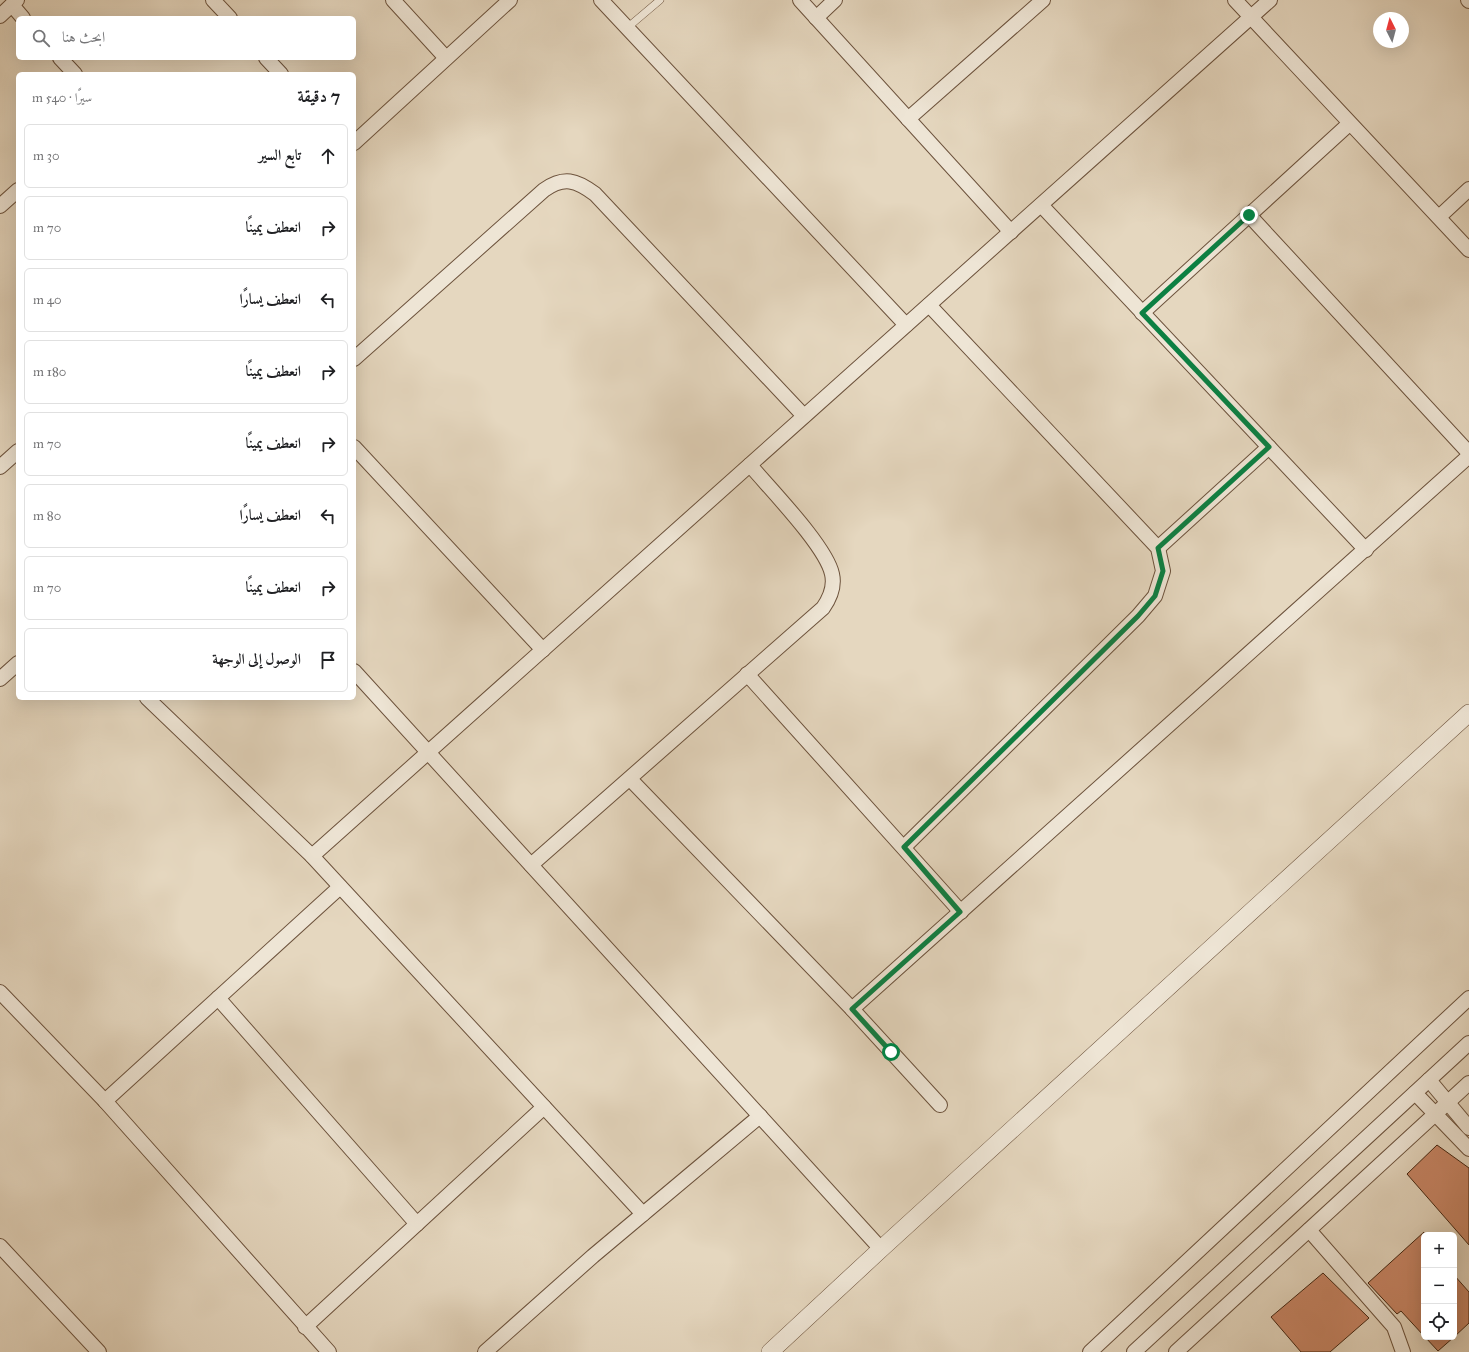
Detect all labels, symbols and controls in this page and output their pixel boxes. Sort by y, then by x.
north arrow [1373,12,1409,48]
search box [16,16,356,60]
icon: search [30,27,52,49]
text: ابحث هنا [62,28,105,46]
text: 7 دقيقة [298,86,340,107]
text: سيرًا · 540 m [32,90,92,106]
icon: ahead [317,145,339,167]
text: تابع السير [259,146,301,164]
text: 30 m [33,148,60,164]
route end [1240,206,1258,224]
icon: right [317,217,339,239]
text: انعطف يمينًا [246,218,301,236]
text: 70 m [33,220,61,236]
icon: left [317,289,339,311]
text: انعطف يسارًا [239,290,301,308]
text: 40 m [33,292,62,308]
icon: right [317,361,339,383]
text: انعطف يمينًا [246,362,301,380]
text: 180 m [33,364,66,380]
icon: right [317,433,339,455]
text: انعطف يمينًا [246,434,301,452]
text: 70 m [33,436,61,452]
icon: left [317,505,339,527]
text: انعطف يسارًا [239,506,301,524]
text: 80 m [33,508,61,524]
icon: right [317,577,339,599]
text: انعطف يمينًا [246,578,301,596]
text: 70 m [33,580,61,596]
icon: arrive [317,649,339,671]
text: الوصول إلى الوجهة [212,650,301,668]
route start [882,1043,900,1061]
map controls [1421,1232,1457,1340]
button: + [1421,1232,1457,1268]
button: − [1421,1268,1457,1304]
button: locate [1421,1304,1457,1340]

